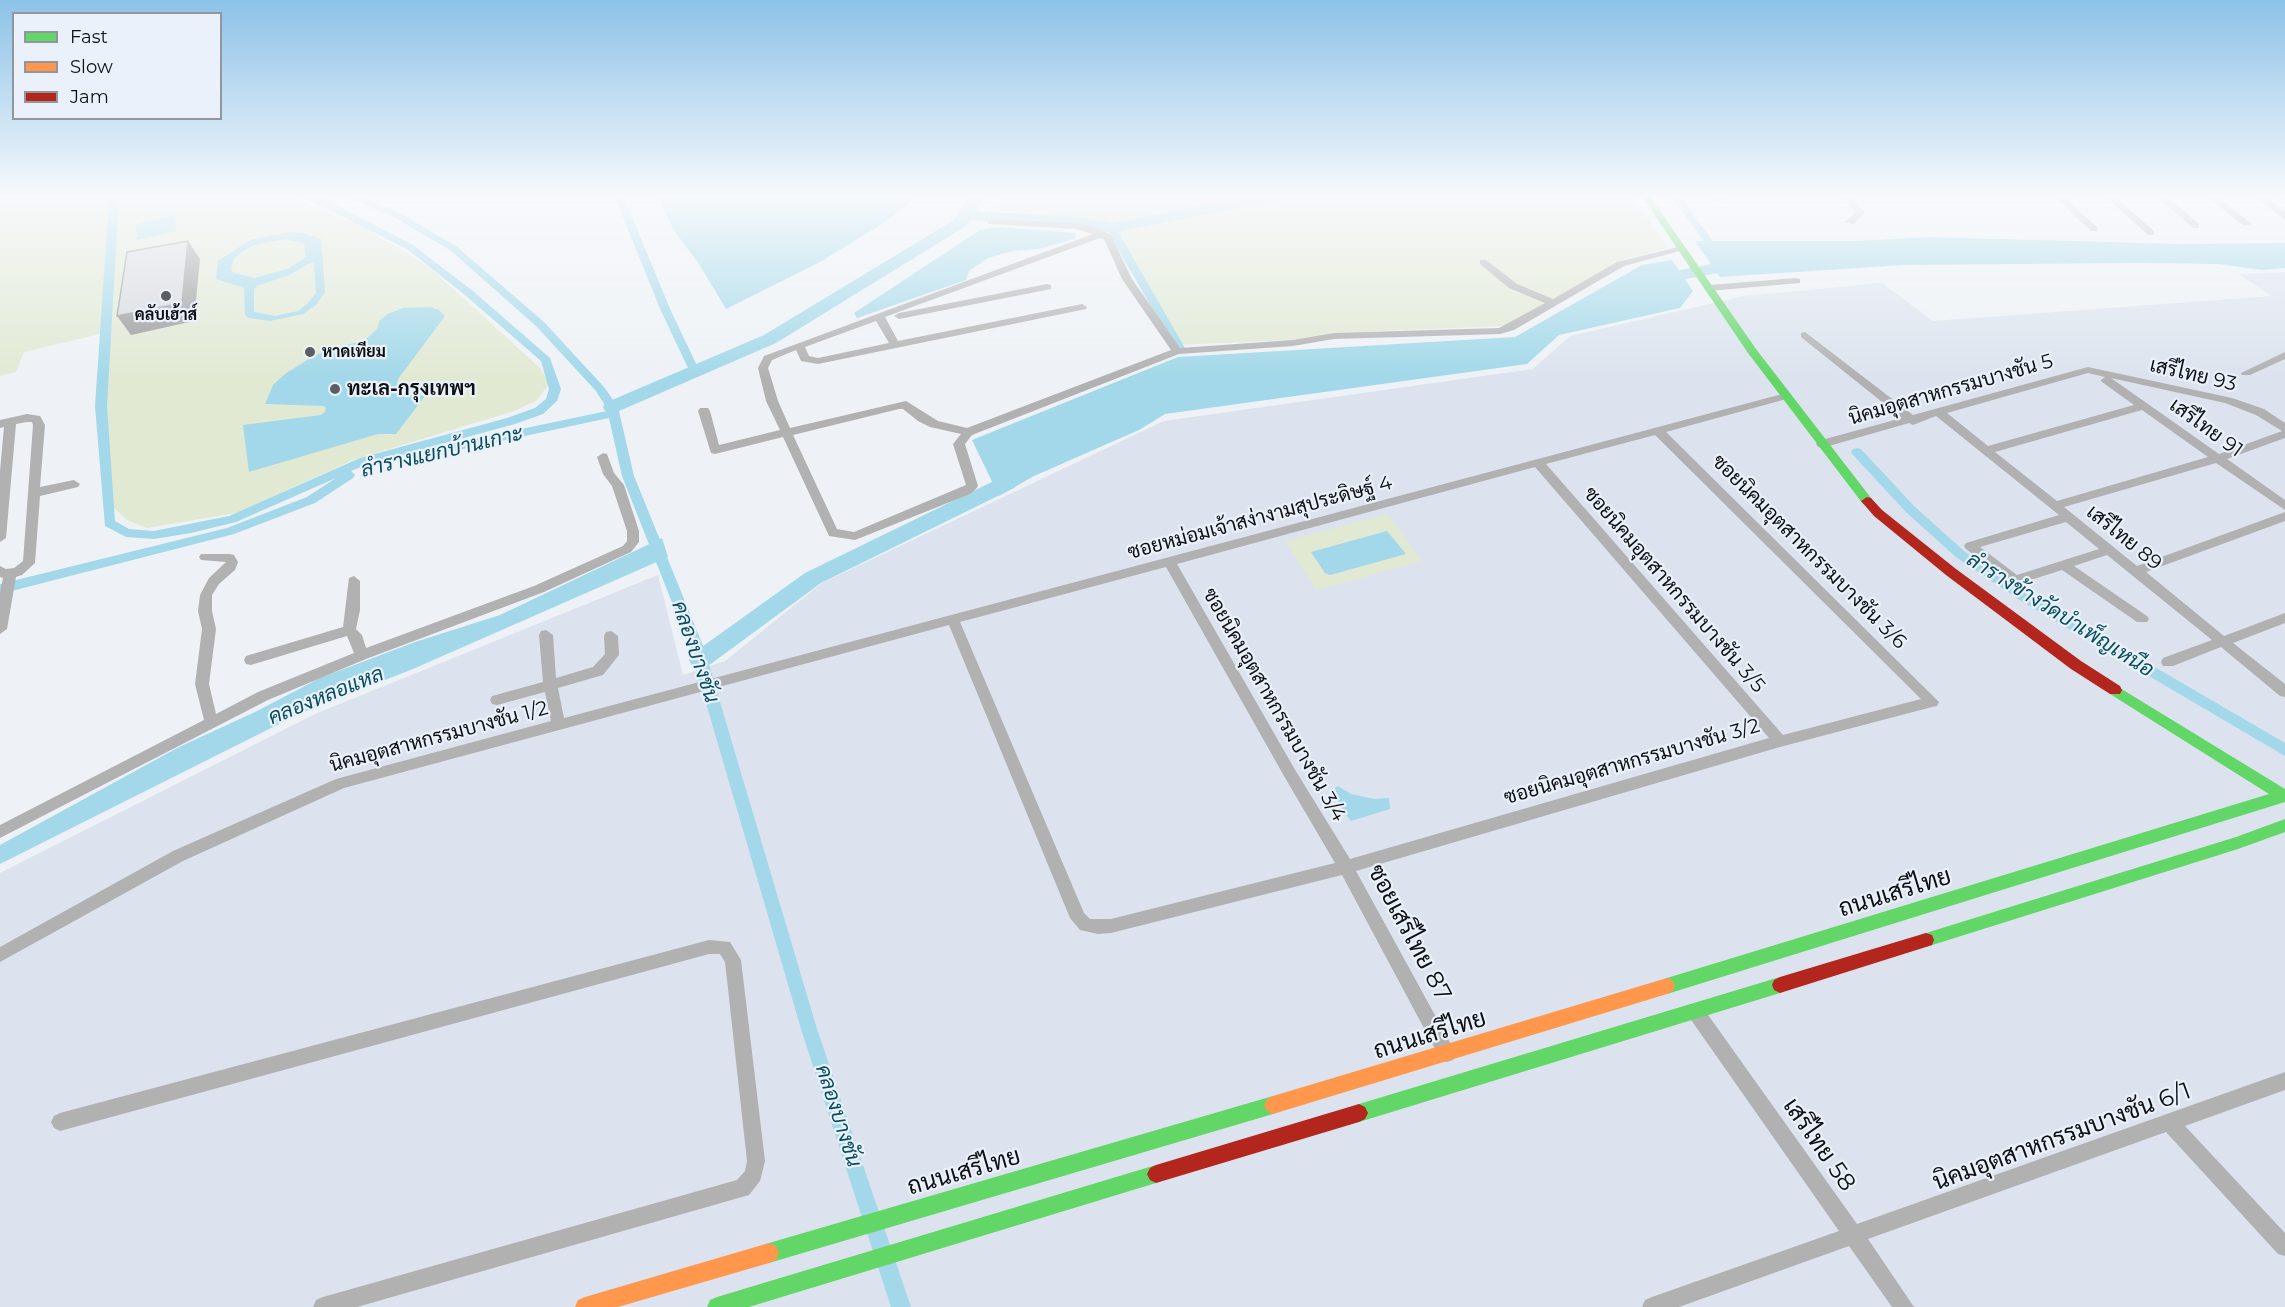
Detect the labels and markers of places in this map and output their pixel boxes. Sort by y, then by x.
marker: คลับเฮ้าส์ [159,289,173,303]
place label: คลับเฮ้าส์ [135,305,197,325]
place label: หาดเทียม [322,342,386,362]
marker: หาดเทียม [303,345,317,359]
place label: ทะเล-กรุงเทพฯ [347,377,476,401]
marker: ทะเล-กรุงเทพฯ [328,382,342,396]

